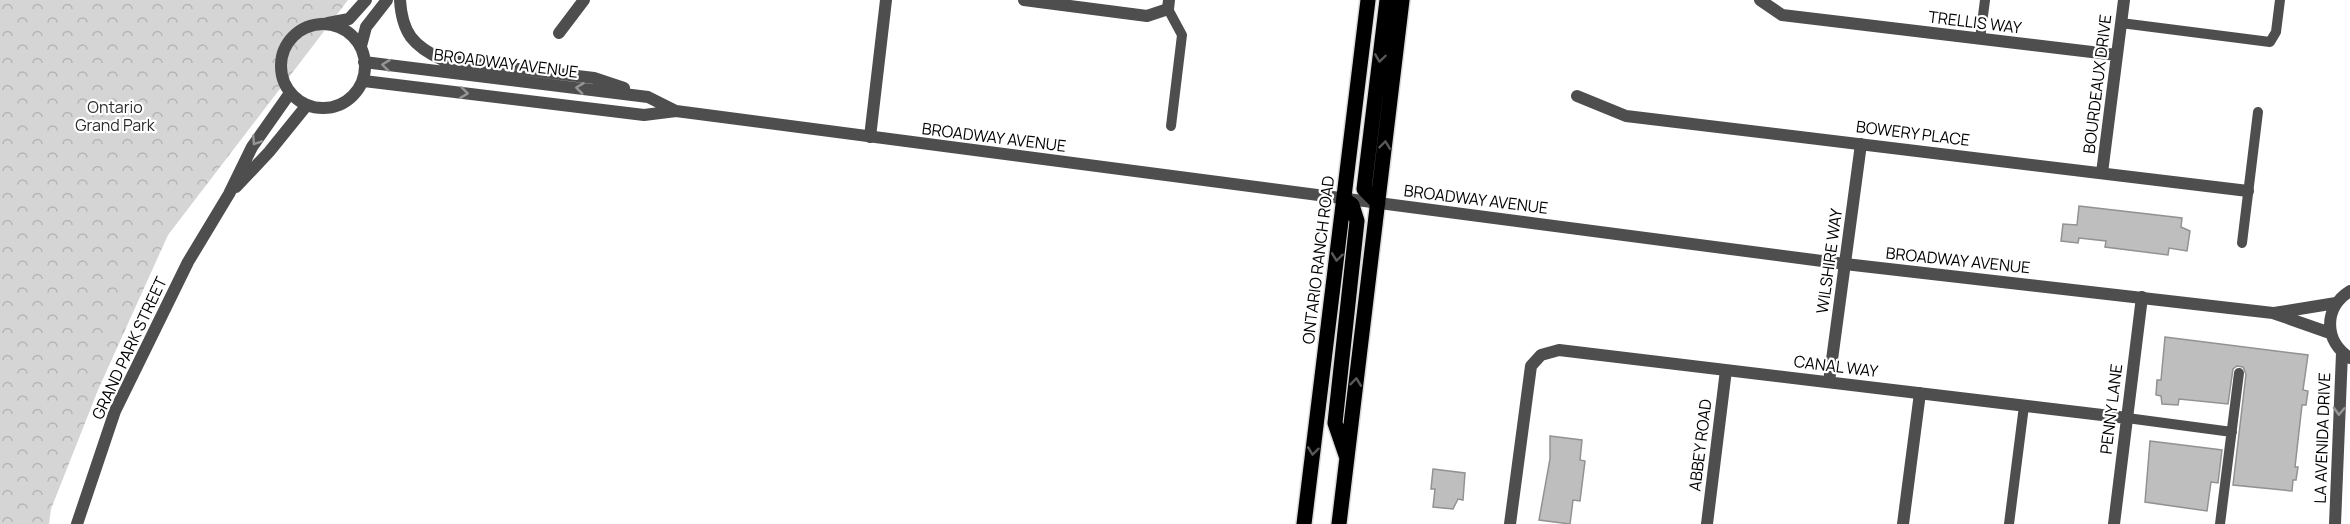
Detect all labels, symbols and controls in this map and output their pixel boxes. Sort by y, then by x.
street label: TRELLIS WAY [1927,5,2023,39]
street label: BOURDEAUX DRIVE [2078,13,2116,155]
street label: BROADWAY AVENUE [433,43,579,83]
one-way arrow [1375,54,1387,63]
one-way arrow [382,59,391,72]
one-way arrow [575,83,584,95]
one-way arrow [459,86,468,99]
park label: Ontario Grand Park [75,96,156,136]
street label: BOWERY PLACE [1855,115,1971,151]
street label: BROADWAY AVENUE [921,117,1067,157]
one-way arrow [252,134,263,145]
one-way arrow [1378,140,1390,149]
street label: ONTARIO RANCH ROAD [1297,174,1339,345]
street label: BROADWAY AVENUE [1403,179,1549,219]
street label: WILSHIRE WAY [1811,207,1847,315]
street label: BROADWAY AVENUE [1885,241,2031,279]
one-way arrow [1331,253,1343,262]
street label: GRAND PARK STREET [86,273,172,423]
street label: CANAL WAY [1793,350,1880,382]
street label: PENNY LANE [2095,363,2127,455]
street label: LA AVENIDA DRIVE [2309,372,2335,504]
one-way arrow [1349,378,1362,387]
street label: ABBEY ROAD [1683,397,1717,492]
one-way arrow [2333,407,2345,416]
one-way arrow [1308,446,1320,455]

